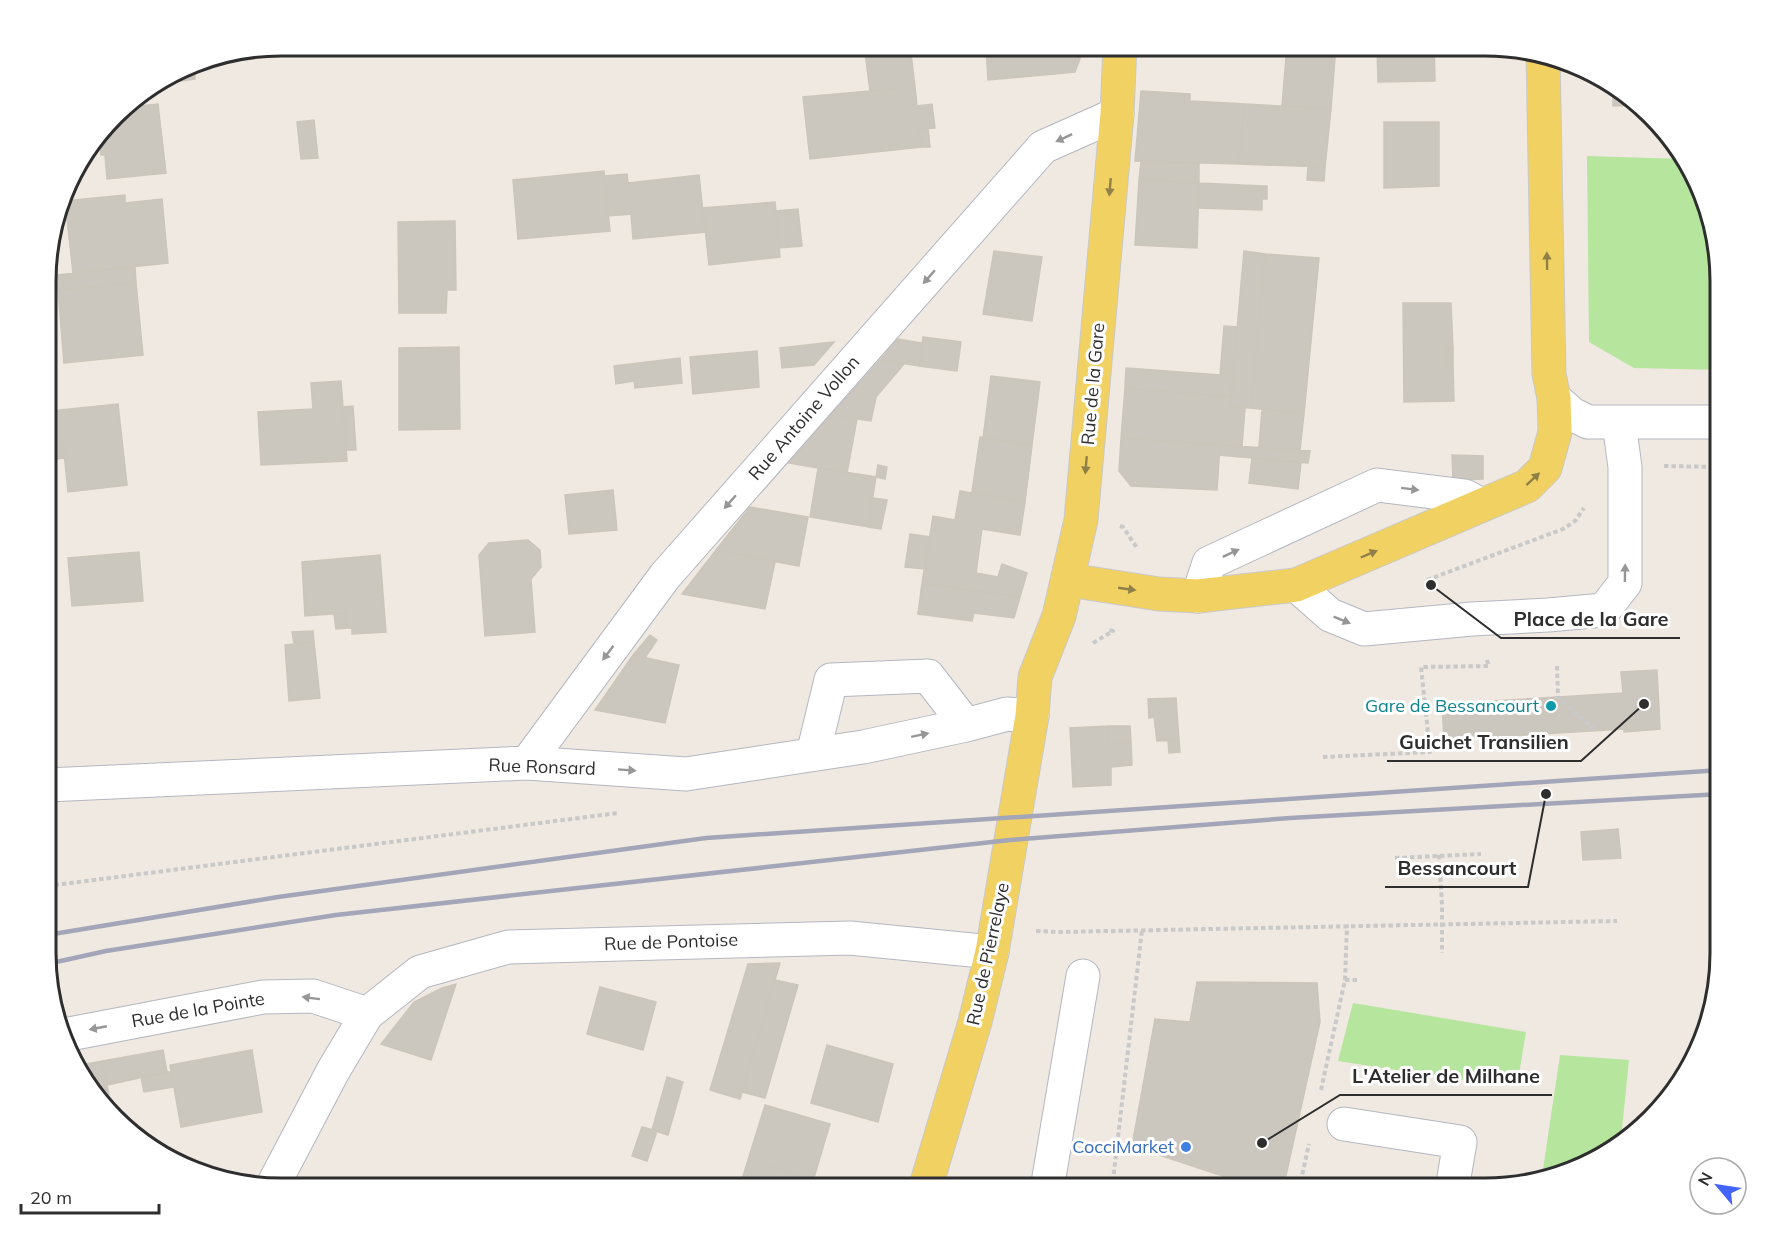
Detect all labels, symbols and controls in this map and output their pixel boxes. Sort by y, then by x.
one-way arrow [1054,133,1072,143]
one-way arrow [1105,178,1115,197]
one-way arrow [1542,251,1552,270]
one-way arrow [923,269,936,284]
street label: Rue de la Gare [1076,322,1109,446]
street label: Rue Antoine Vollon [743,350,864,485]
one-way arrow [1081,456,1091,475]
one-way arrow [1525,473,1540,486]
one-way arrow [1401,484,1420,494]
one-way arrow [723,494,737,509]
one-way arrow [1222,549,1239,558]
one-way arrow [1360,549,1378,559]
one-way arrow [1620,563,1630,582]
one-way arrow [1117,584,1136,593]
callout: Place de la Gare [1501,600,1680,638]
text: Place de la Gare [1513,606,1669,631]
one-way arrow [1333,616,1351,625]
one-way arrow [601,645,614,661]
place label: Gare de Bessancourt [1365,694,1539,717]
marker: Gare de Bessancourt [1544,699,1558,713]
callout: Guichet Transilien [1387,723,1581,761]
text: Guichet Transilien [1399,729,1569,754]
one-way arrow [911,730,930,739]
street label: Rue Ronsard [488,753,596,780]
one-way arrow [618,766,637,775]
callout: Bessancourt [1385,849,1528,887]
text: Bessancourt [1398,855,1517,880]
street label: Rue de Pierrelaye [961,880,1014,1027]
street label: Rue de Pontoise [603,928,738,955]
street label: Rue de la Pointe [130,986,266,1033]
one-way arrow [301,993,320,1002]
one-way arrow [89,1024,108,1033]
callout: L'Atelier de Milhane [1340,1057,1552,1095]
text: L'Atelier de Milhane [1352,1063,1540,1088]
place label: CocciMarket [1072,1135,1174,1158]
marker: CocciMarket [1179,1140,1193,1154]
north arrow [1688,1156,1748,1216]
text: N [1693,1169,1717,1189]
scale bar [21,1177,159,1215]
text: 20 m [30,1186,72,1209]

